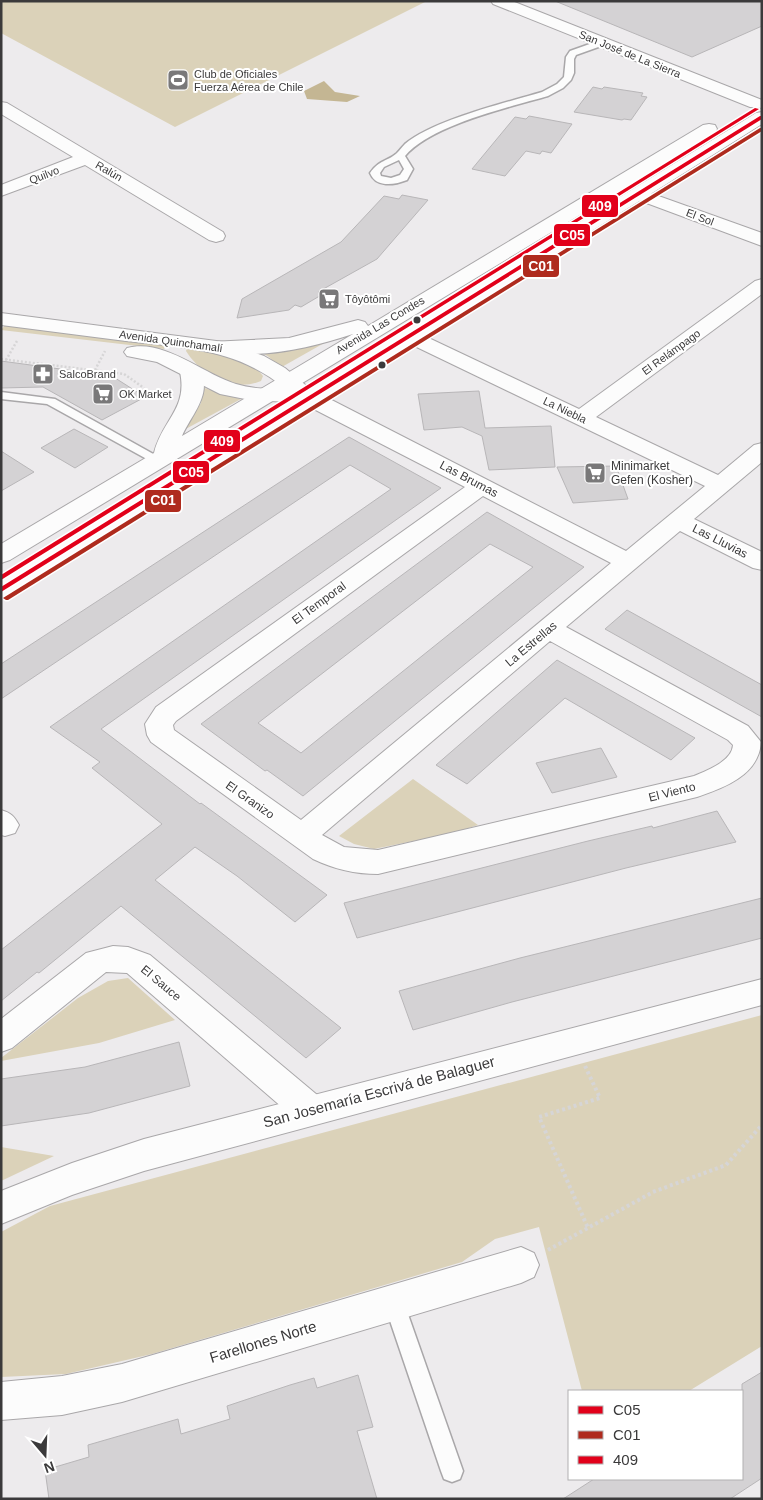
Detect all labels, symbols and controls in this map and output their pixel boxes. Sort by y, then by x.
street label: San José de La Sierra [577,28,684,80]
sports icon: Club de Oficiales Fuerza Aérea de Chile [166,68,190,92]
place label: Club de Oficiales Fuerza Aérea de Chile [194,68,303,93]
street label: Ralún [94,159,124,183]
street label: Quilvo [27,164,61,186]
line badge: 409 [581,194,619,218]
text: 409 [588,198,612,214]
street label: El Sol [684,206,716,228]
line badge: C05 [553,223,591,247]
text: C05 [559,227,585,243]
line badge: C01 [522,254,560,278]
text: C01 [528,258,554,274]
supermarket icon: Tôyôtômi [317,287,341,311]
place label: Tôyôtômi [345,293,390,305]
street label: Avenida Las Condes [333,294,427,356]
unlabelled marker [412,315,422,325]
street label: El Relámpago [640,327,702,377]
street label: Avenida Quinchamalí [118,328,224,354]
unlabelled marker [377,360,387,370]
pharmacy icon: SalcoBrand [31,362,55,386]
place label: SalcoBrand [59,368,116,380]
supermarket icon: OK Market [91,382,115,406]
place label: OK Market [119,388,172,400]
street label: La Niebla [541,394,589,426]
line badge: 409 [203,429,241,453]
text: 409 [210,433,234,449]
street label: Las Brumas [437,458,501,500]
place label: Minimarket Gefen (Kosher) [611,459,693,487]
line badge: C05 [172,460,210,484]
supermarket icon: Minimarket Gefen (Kosher) [583,461,607,485]
text: C05 [178,464,204,480]
line badge: C01 [144,489,182,513]
text: C01 [150,492,176,508]
street label: Las Lluvias [690,521,750,561]
street label: El Temporal [289,579,349,627]
street label: La Estrellas [502,618,560,670]
street label: El Granizo [223,778,277,822]
street label: El Viento [647,779,697,805]
street label: El Sauce [138,962,184,1004]
street label: San Josemaría Escrivá de Balaguer [261,1052,497,1131]
street label: Farellones Norte [207,1317,318,1366]
legend [568,1390,743,1480]
text: C05 [613,1401,641,1418]
text: C01 [613,1426,641,1443]
north arrow [20,1430,70,1480]
text: 409 [613,1451,638,1468]
text: N [42,1458,57,1477]

